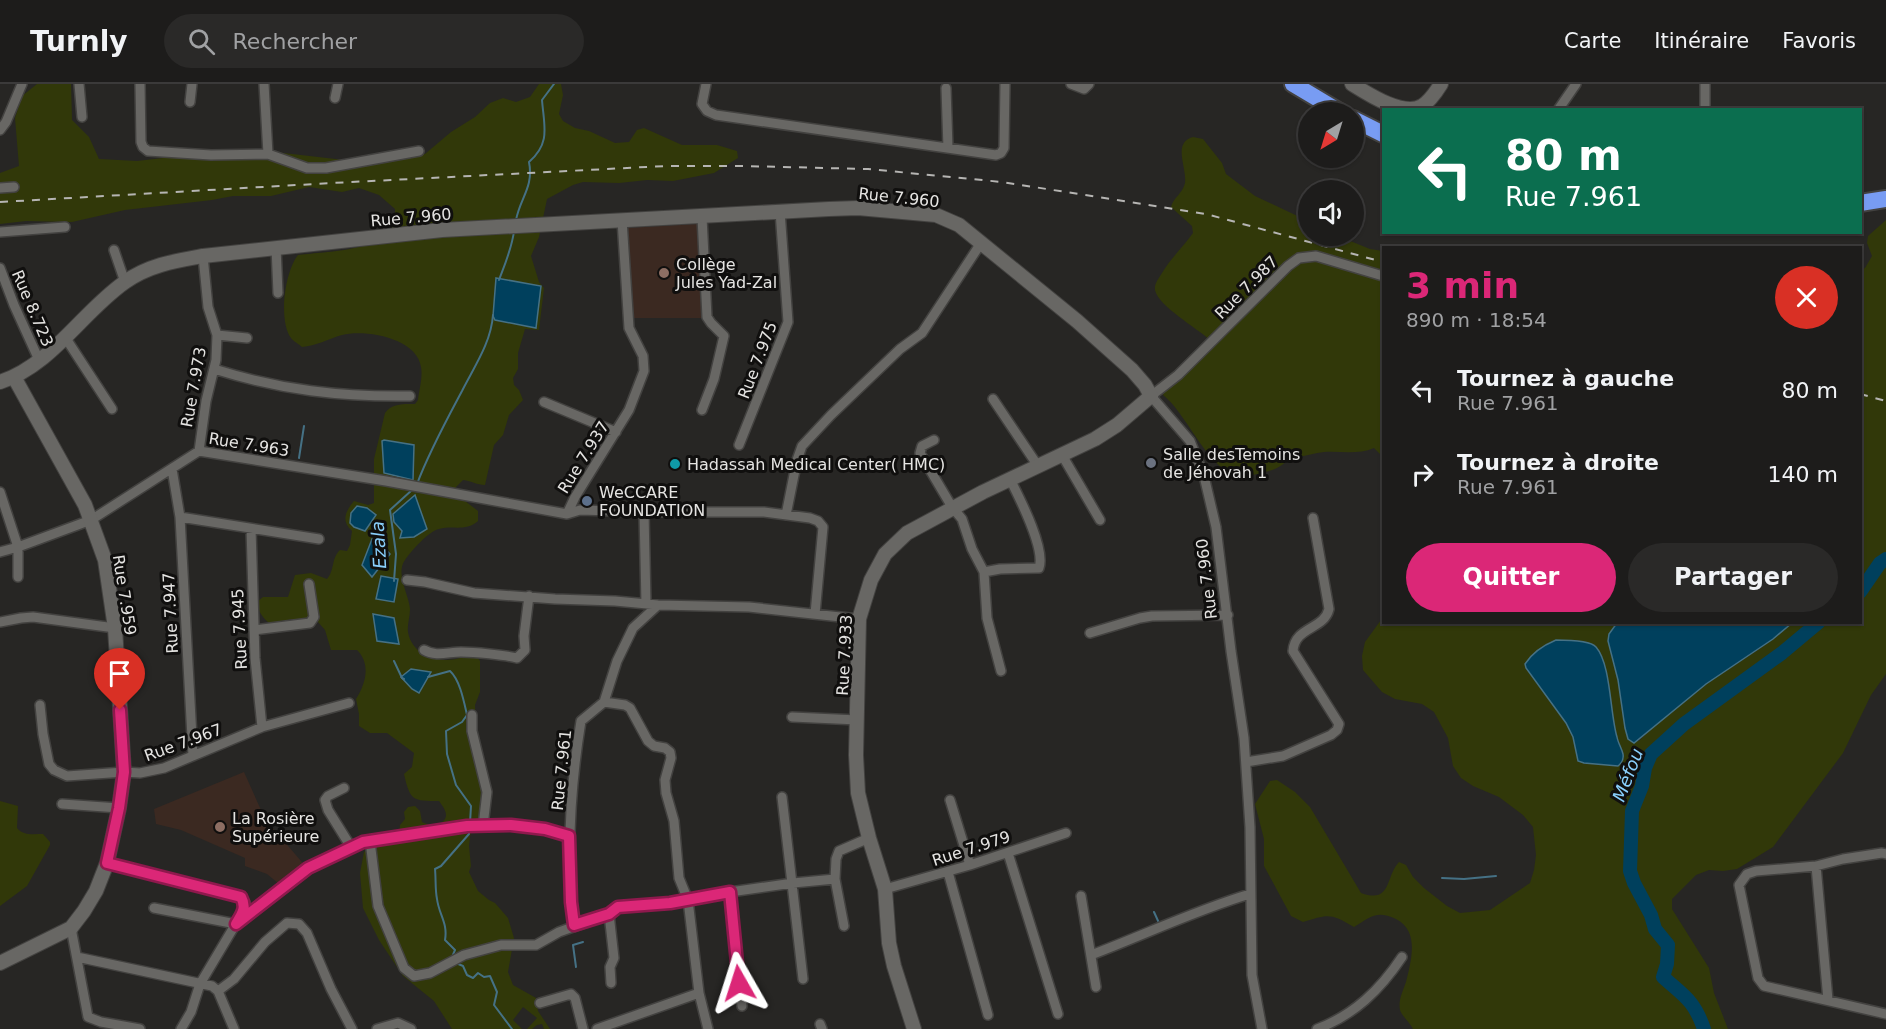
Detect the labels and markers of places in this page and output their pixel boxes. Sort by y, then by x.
place label: Collège Jules Yad-Zal [675,255,777,292]
marker: Collège Jules Yad-Zal [657,266,671,280]
place label: Salle desTemoins de Jéhovah 1 [1163,445,1300,482]
place label: Hadassah Medical Center( HMC) [687,455,945,474]
marker: Salle desTemoins de Jéhovah 1 [1144,456,1158,470]
marker: Hadassah Medical Center( HMC) [668,457,682,471]
place label: WeCCARE FOUNDATION [599,483,705,520]
marker: WeCCARE FOUNDATION [580,494,594,508]
pin [94,648,145,710]
place label: La Rosière Supérieure [232,809,319,846]
marker: La Rosière Supérieure [213,820,227,834]

